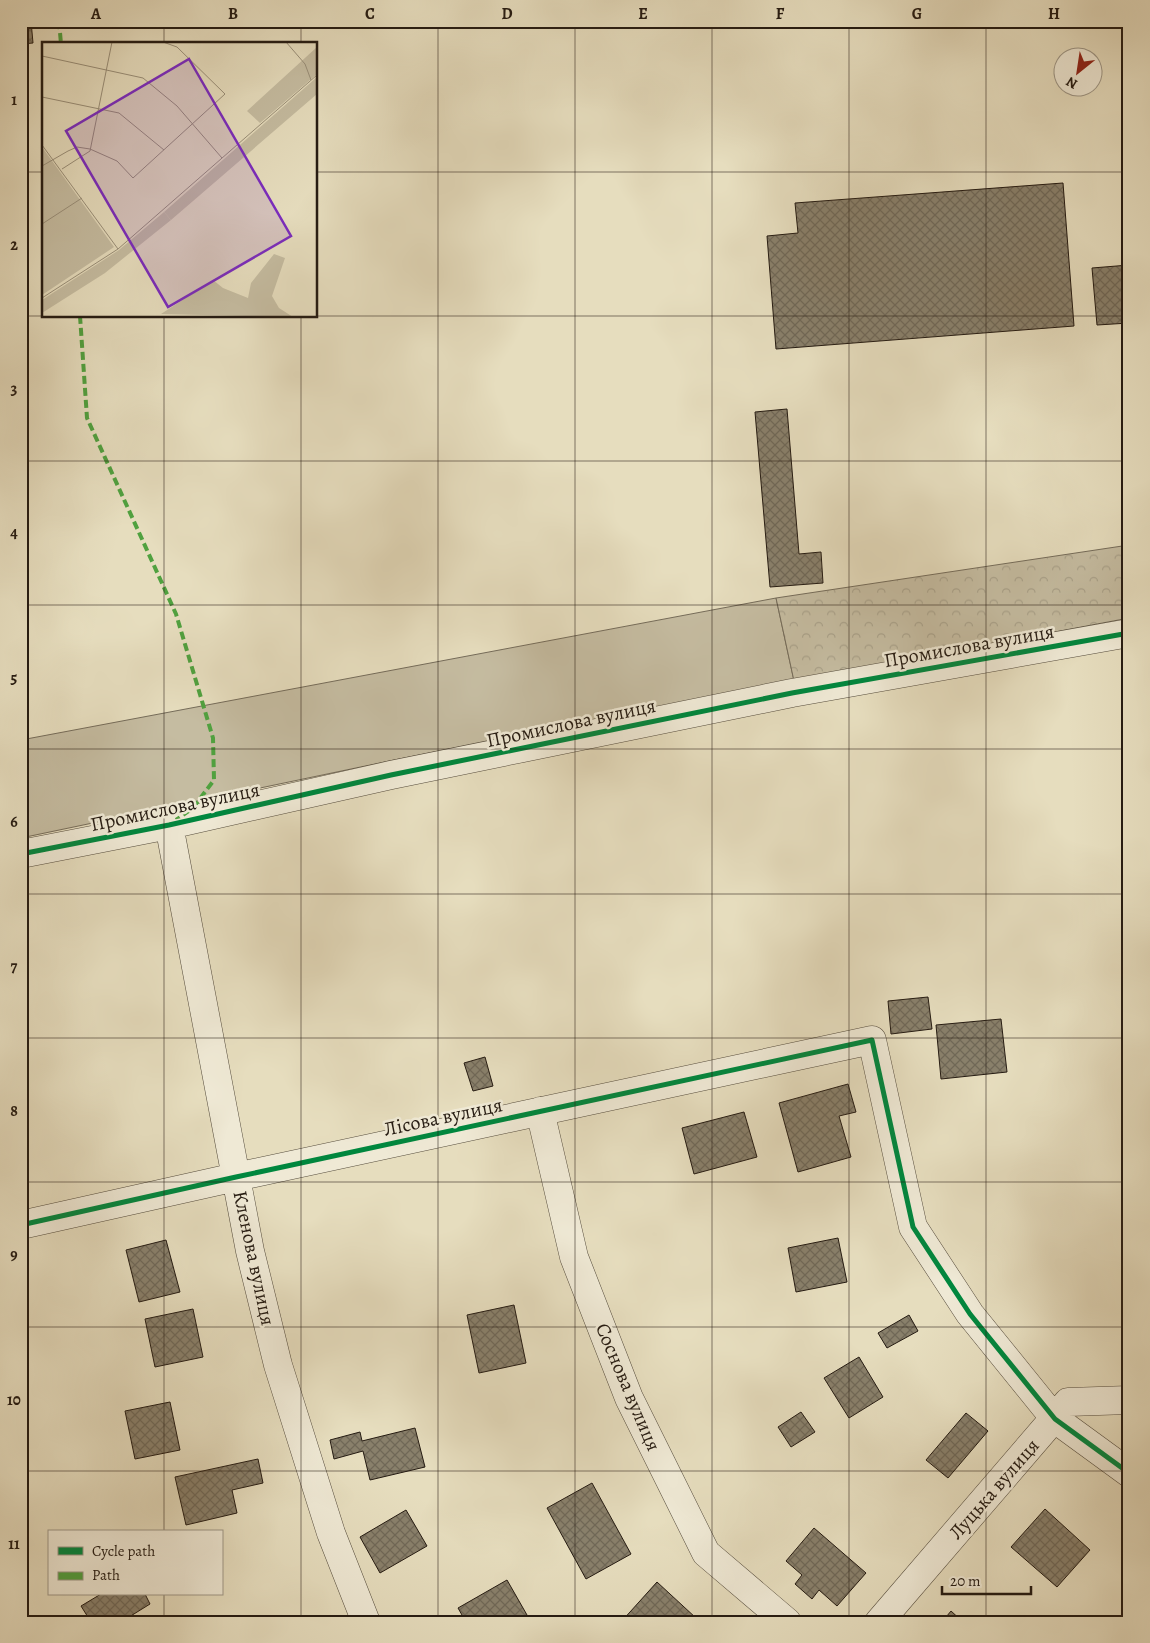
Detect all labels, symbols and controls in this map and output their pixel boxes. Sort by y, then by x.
text: A [90,3,102,25]
text: B [228,3,238,25]
text: C [365,3,375,25]
text: D [501,3,513,25]
text: E [638,3,648,25]
text: F [776,3,785,25]
text: G [912,3,922,25]
text: H [1048,3,1060,25]
inset map [42,42,318,318]
north arrow [1052,48,1102,98]
text: N [1063,72,1081,94]
text: 1 [11,89,17,111]
text: 2 [10,234,18,256]
text: 3 [11,378,18,400]
text: 4 [10,522,18,544]
street label: Промислова вулиця [882,618,1056,674]
text: 5 [11,667,18,689]
street label: Промислова вулиця [484,692,658,754]
street label: Промислова вулиця [88,776,262,838]
text: 6 [10,811,18,833]
text: 7 [11,956,18,978]
street label: Лісова вулиця [381,1091,505,1143]
text: 8 [10,1100,18,1122]
street label: Кленова вулиця [227,1188,281,1328]
text: 9 [10,1244,18,1266]
street label: Соснова вулиця [589,1319,667,1455]
text: 10 [7,1389,21,1411]
street label: Луцька вулиця [943,1433,1045,1545]
legend [48,1530,222,1596]
text: 11 [8,1533,20,1555]
text: Cycle path [92,1541,155,1561]
scale bar [942,1563,1031,1595]
text: Path [92,1565,120,1585]
text: 20 m [950,1571,981,1591]

